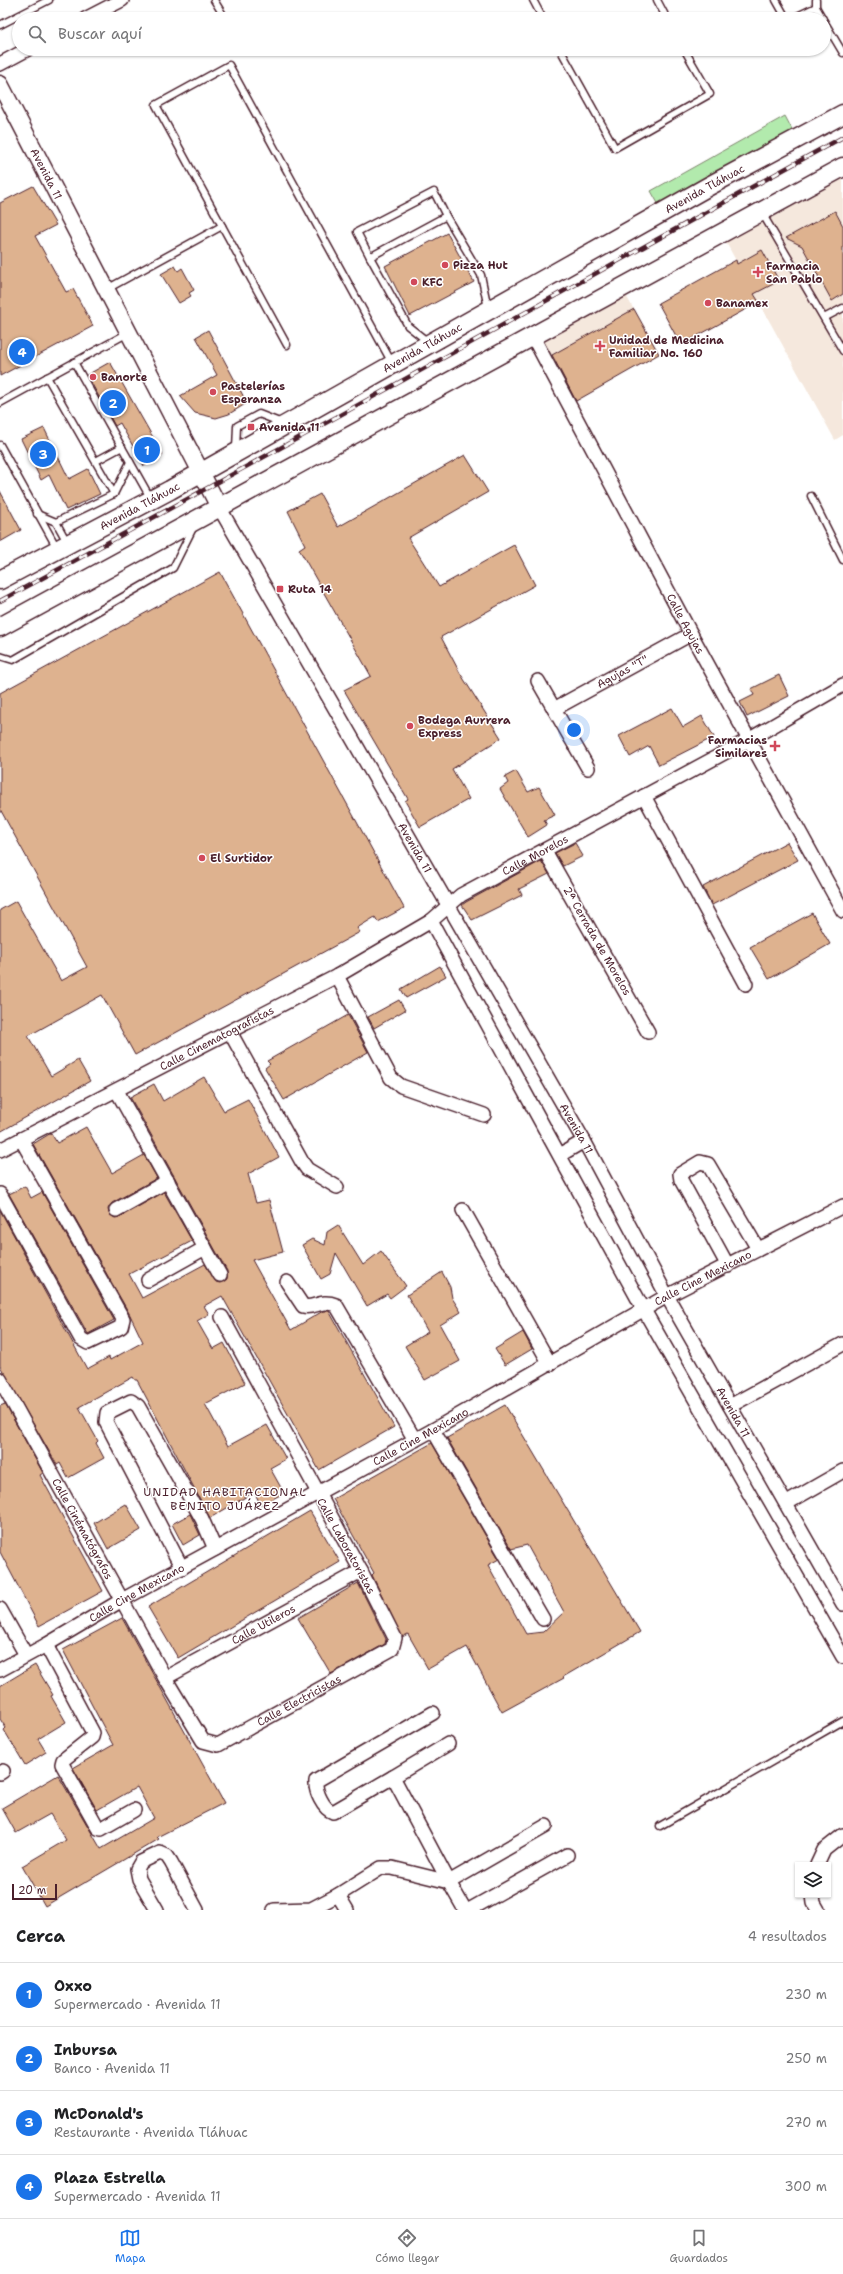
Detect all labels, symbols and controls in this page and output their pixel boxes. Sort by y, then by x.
search box [12,12,831,56]
icon: search [26,23,48,45]
text: Buscar aquí [58,24,142,44]
street label: Avenida 11 [27,146,66,202]
street label: Avenida Tláhuac [662,161,747,217]
place label: Pizza Hut [453,258,509,273]
place label: Farmacia San Pablo [766,259,822,287]
marker: Pizza Hut [440,260,450,270]
marker: Farmacia San Pablo [753,267,763,277]
place label: KFC [422,275,443,290]
marker: KFC [409,277,419,287]
place label: Banamex [716,296,768,311]
marker: Banamex [703,298,713,308]
street label: Avenida Tláhuac [380,319,465,376]
place label: Unidad de Medicina Familiar No. 160 [609,333,724,361]
pin: 4 [9,337,35,367]
marker: Unidad de Medicina Familiar No. 160 [594,340,606,352]
place label: Banorte [101,370,148,385]
marker: Banorte [88,372,98,382]
place label: Pastelerías Esperanza [221,379,285,407]
marker: Pastelerías Esperanza [208,387,218,397]
pin: 2 [100,388,126,418]
place label: Avenida 11 [259,420,320,435]
marker: Avenida 11 [246,422,256,432]
pin: 1 [134,435,160,465]
pin: 3 [30,439,56,469]
street label: Avenida Tláhuac [97,478,183,533]
place label: Ruta 14 [288,582,332,597]
marker: Ruta 14 [275,584,285,594]
street label: Calle Agujas [663,591,708,656]
street label: Agujas "T" [594,651,651,692]
place label: Bodega Aurrera Express [418,713,511,741]
your location [564,720,584,740]
marker: Bodega Aurrera Express [405,721,415,731]
place label: Farmacias Similares [708,733,767,761]
marker: Farmacias Similares [770,741,780,751]
street label: Avenida 11 [395,820,435,875]
street label: Calle Morelos [499,831,571,879]
place label: El Surtidor [210,851,273,866]
marker: El Surtidor [197,853,207,863]
street label: 2ª Cerrada de Morelos [560,884,634,998]
street label: Calle Cinematografistas [157,1002,277,1074]
street label: Avenida 11 [556,1101,597,1156]
street label: Calle Cine Mexicano [652,1246,754,1309]
street label: Avenida 11 [713,1384,754,1440]
street label: Calle Cine Mexicano [370,1404,471,1469]
street label: Calle Cinématógrafos [49,1476,117,1582]
district label: UNIDAD HABITACIONAL BENITO JUÁREZ [143,1484,307,1514]
street label: Calle Laboratoristas [313,1495,379,1597]
street label: Calle Cine Mexicano [86,1560,187,1625]
street label: Calle Utileros [229,1601,298,1648]
street label: Calle Electricistas [254,1671,344,1730]
map controls [795,1862,831,1898]
button: layers [795,1862,831,1898]
scale bar [12,1882,57,1901]
text: 20 m [18,1883,46,1898]
text: Cerca [16,1925,65,1947]
text: 4 resultados [748,1928,827,1945]
text: Oxxo [54,1976,92,1996]
text: 1 [26,1986,32,2003]
text: 230 m [785,1986,827,2003]
text: Supermercado · Avenida 11 [54,1996,221,2013]
text: Inbursa [54,2040,117,2060]
text: 2 [24,2050,34,2067]
text: 250 m [786,2050,827,2067]
text: Banco · Avenida 11 [54,2060,170,2077]
text: McDonald's [54,2104,144,2124]
text: 3 [24,2114,34,2131]
text: 270 m [785,2114,827,2131]
text: Restaurante · Avenida Tláhuac [54,2124,248,2141]
text: Plaza Estrella [54,2168,165,2188]
text: 4 [24,2178,34,2195]
text: 300 m [784,2178,827,2195]
text: Supermercado · Avenida 11 [54,2188,221,2205]
tab: Mapa [115,2227,145,2266]
tab: Cómo llegar [375,2227,439,2266]
tab: Guardados [669,2227,728,2266]

